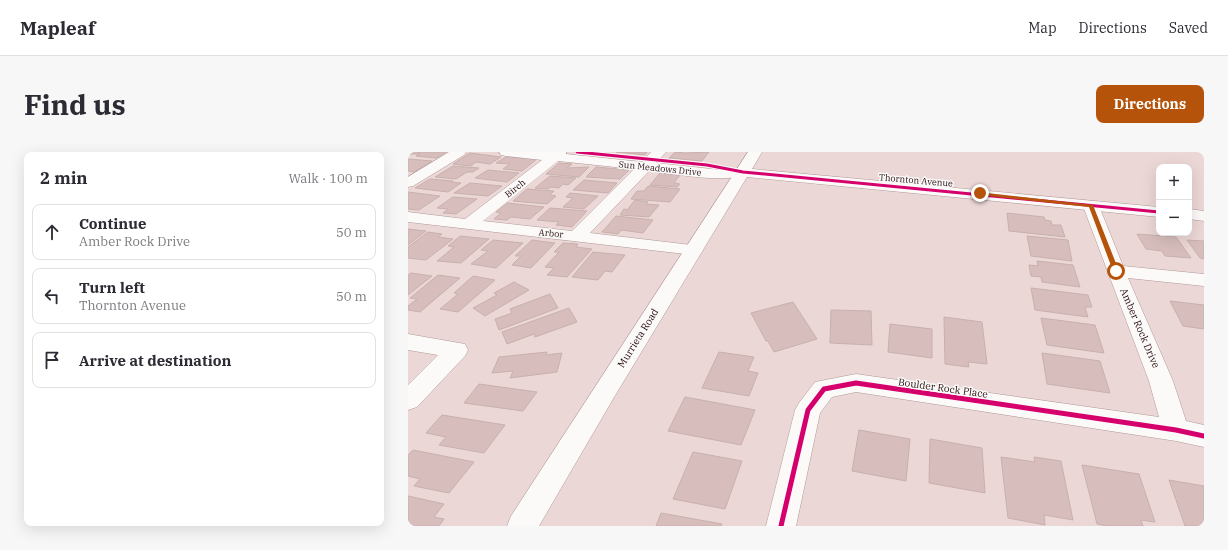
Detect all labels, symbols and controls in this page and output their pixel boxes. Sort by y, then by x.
text: Mapleaf [20,16,95,40]
text: Map [1028,19,1057,37]
text: Directions [1079,19,1147,37]
text: Saved [1169,19,1208,37]
button: Directions [1096,85,1204,123]
text: Find us [24,86,126,123]
street label: Sun Meadows Drive [618,158,702,178]
map controls [1156,164,1192,236]
button: + [1156,164,1192,200]
text: 2 min [40,167,88,189]
text: Walk · 100 m [289,170,368,187]
street label: Thornton Avenue [879,171,954,189]
street label: Birch [503,176,528,199]
route end [971,184,989,202]
button: − [1156,200,1192,236]
text: Continue [79,214,146,233]
icon: ahead [41,221,63,243]
text: 50 m [336,224,367,241]
street label: Arbor [538,226,564,240]
text: Amber Rock Drive [79,233,190,250]
route start [1107,262,1125,280]
text: Turn left [79,278,145,297]
icon: left [41,285,63,307]
street label: Amber Rock Drive [1117,286,1163,370]
text: 50 m [336,288,367,305]
text: Thornton Avenue [79,297,186,314]
street label: Murrieta Road [615,306,661,370]
icon: arrive [41,349,63,371]
text: Arrive at destination [79,351,231,370]
street label: Boulder Rock Place [897,375,989,401]

